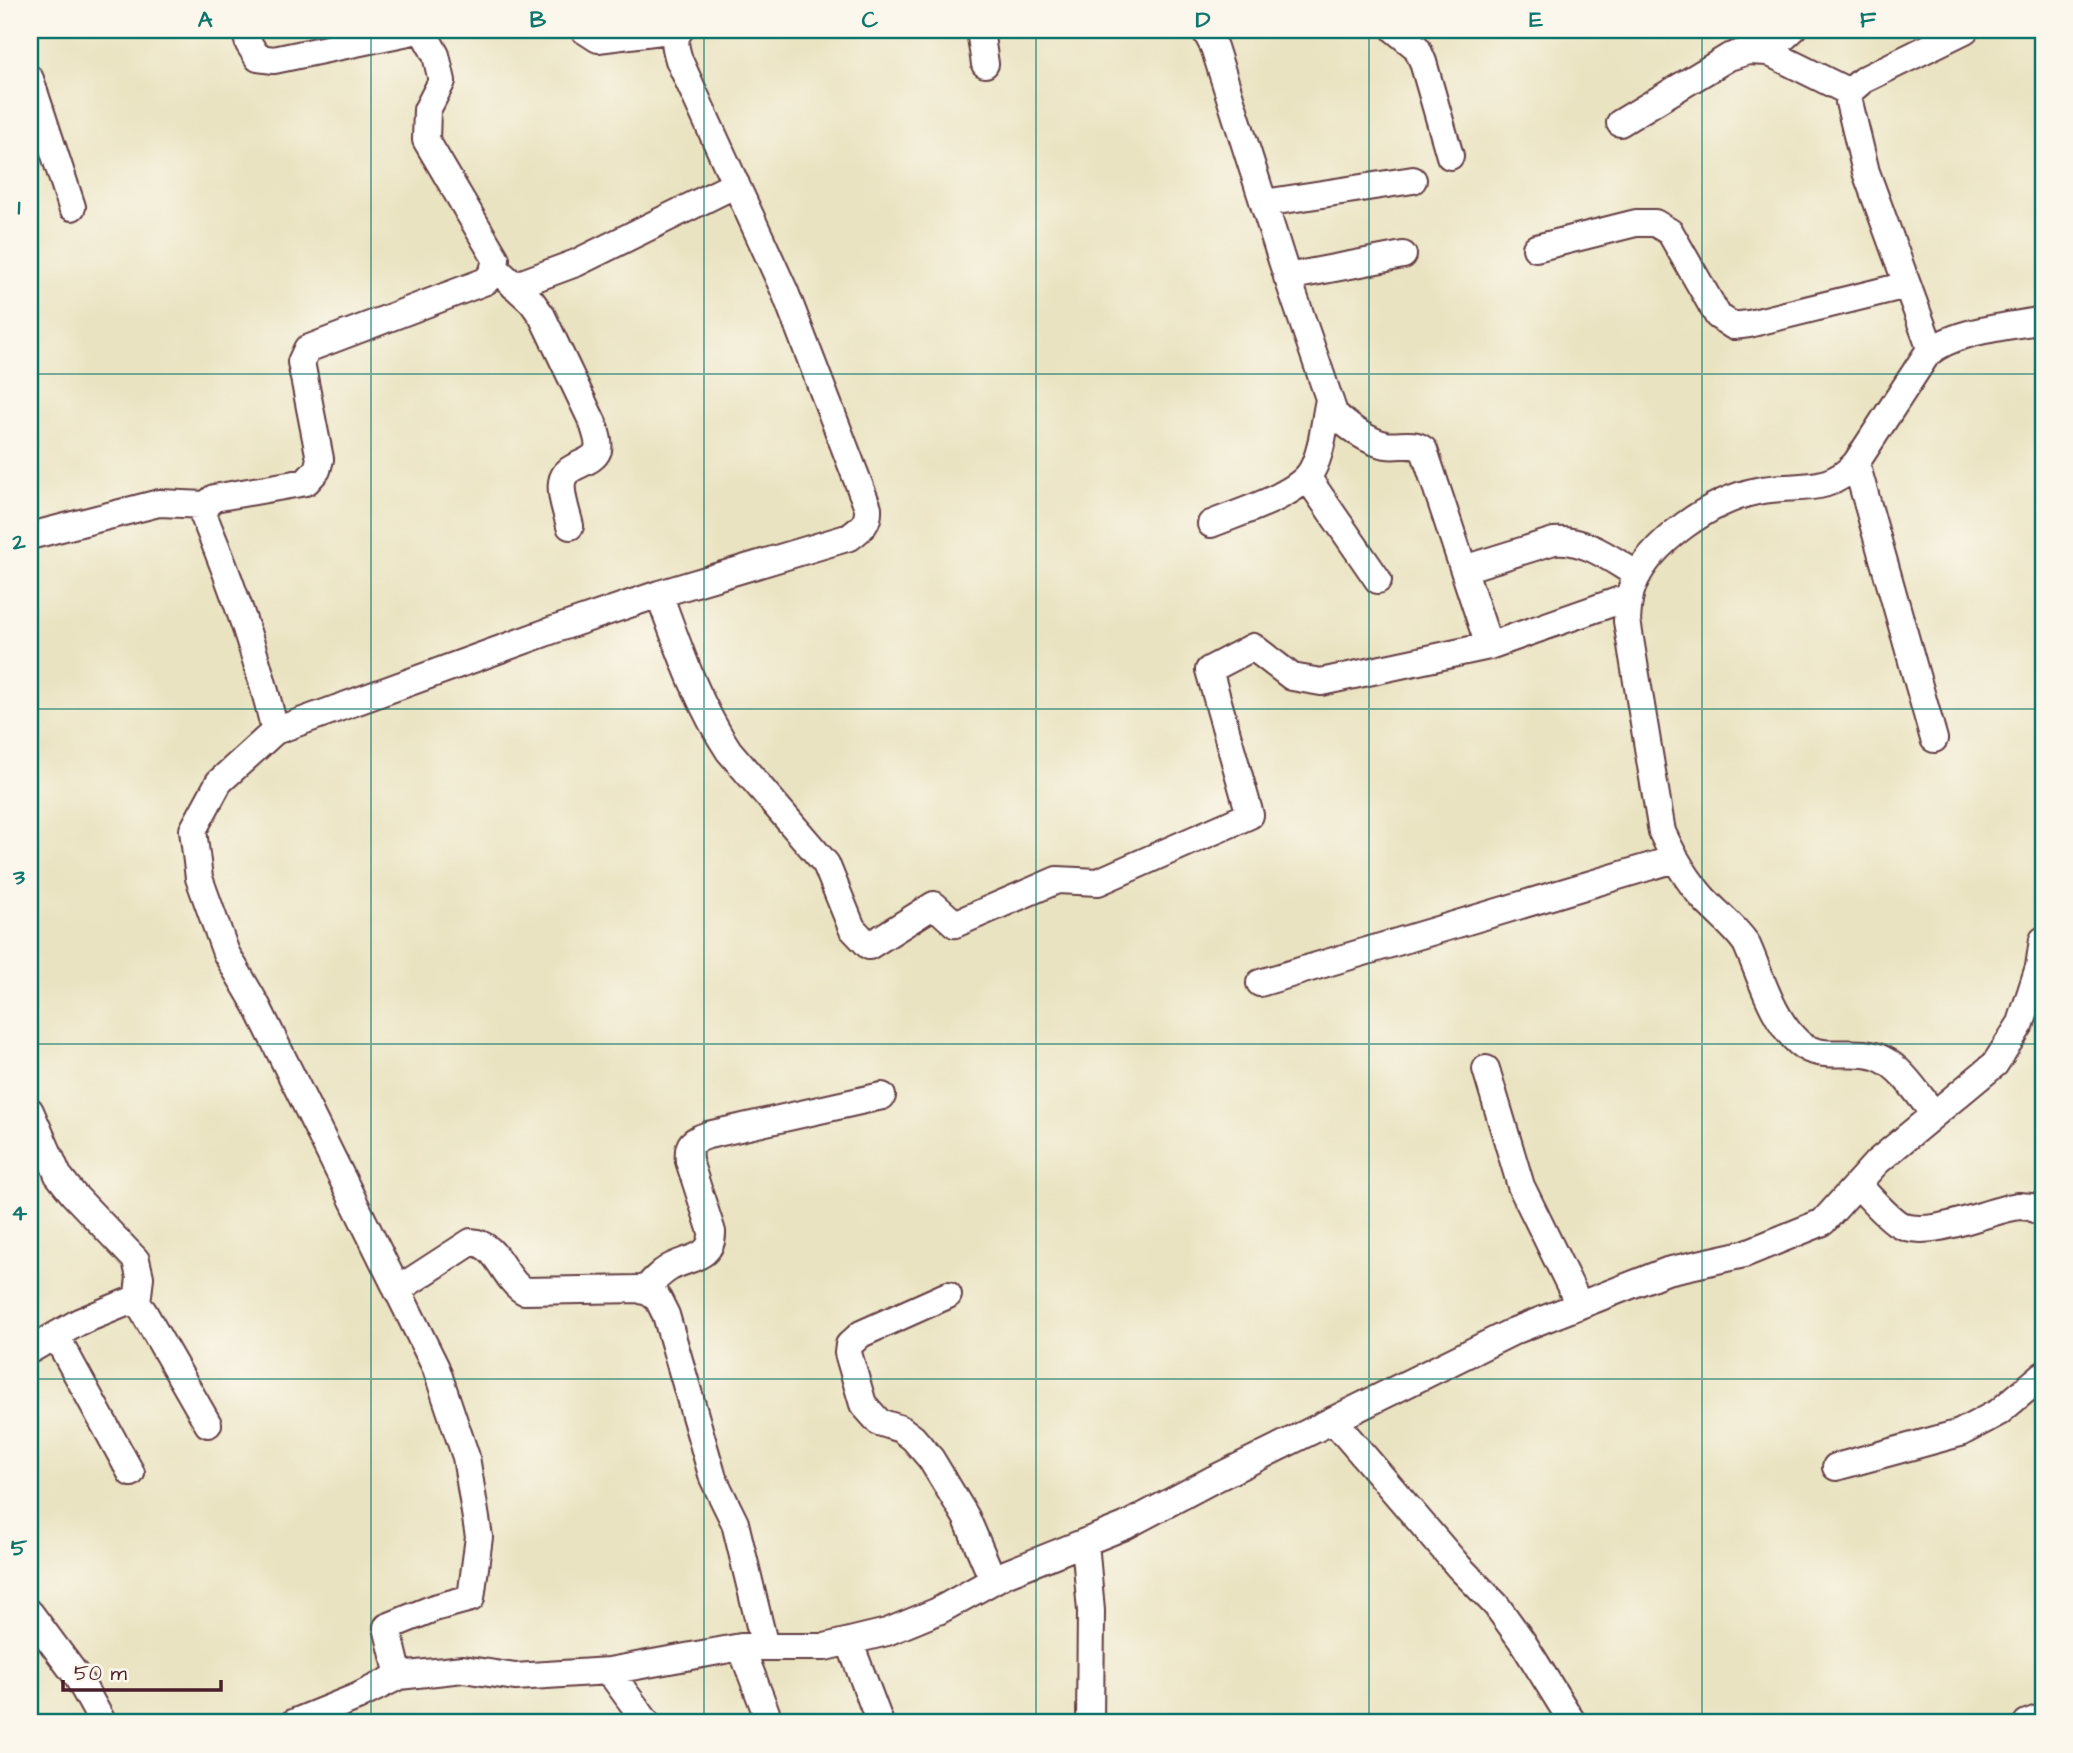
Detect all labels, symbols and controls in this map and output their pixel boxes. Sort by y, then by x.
text: A [198,4,213,36]
text: B [530,4,547,36]
text: C [862,4,879,36]
text: D [1196,4,1211,36]
text: E [1529,4,1543,36]
text: F [1860,4,1877,36]
text: 1 [18,191,21,223]
text: 2 [11,526,26,558]
text: 3 [12,861,25,893]
text: 4 [11,1197,27,1229]
text: 5 [11,1532,28,1564]
scale bar [63,1648,220,1692]
text: 50 m [74,1659,128,1688]

